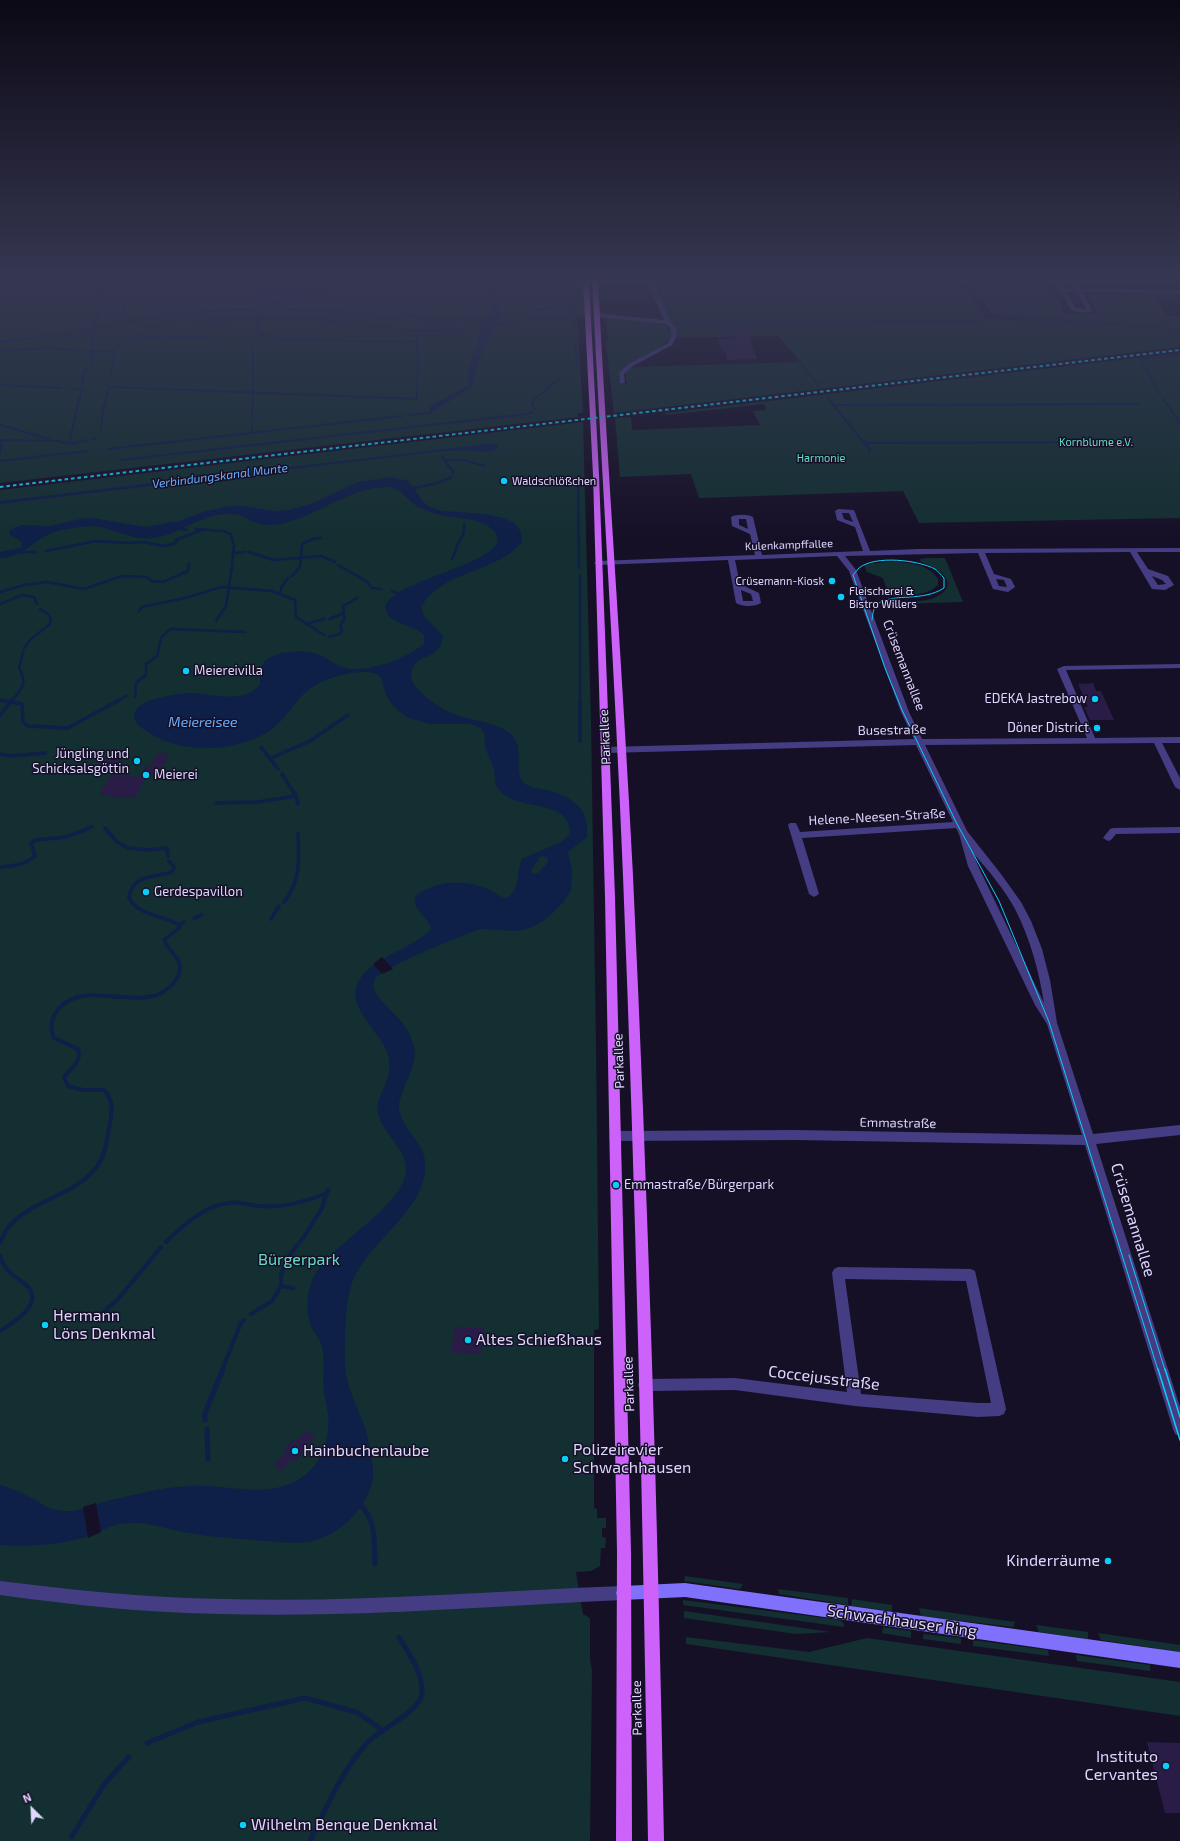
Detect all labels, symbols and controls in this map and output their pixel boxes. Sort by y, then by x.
park label: Kornblume e.V. [1059,435,1133,449]
park label: Harmonie [797,451,845,465]
water label: Verbindungskanal Munte [151,461,289,491]
place label: Waldschlößchen [512,474,596,488]
marker: Waldschlößchen [499,476,509,486]
street label: Kulenkampffallee [745,537,833,553]
place label: Crüsemann-Kiosk [735,574,824,588]
marker: Crüsemann-Kiosk [827,576,837,586]
place label: Fleischerei & Bistro Willers [849,584,917,610]
marker: Fleischerei & Bistro Willers [836,592,846,602]
street label: Crüsemannallee [880,617,928,713]
place label: Meiereivilla [194,663,263,679]
marker: Meiereivilla [181,666,191,676]
place label: EDEKA Jastrebow [985,691,1087,707]
marker: EDEKA Jastrebow [1090,694,1100,704]
street label: Parkallee [596,709,614,765]
water label: Meiereisee [168,714,238,730]
place label: Döner District [1007,720,1089,736]
street label: Busestraße [858,722,926,738]
marker: Döner District [1092,723,1102,733]
place label: Jüngling und Schicksalsgöttin [32,746,129,777]
marker: Jüngling und Schicksalsgöttin [132,756,142,766]
place label: Meierei [154,767,198,783]
marker: Meierei [141,770,151,780]
street label: Helene-Neesen-Straße [808,806,946,828]
place label: Gerdespavillon [154,884,243,900]
marker: Gerdespavillon [141,887,151,897]
street label: Parkallee [610,1033,628,1089]
street label: Emmastraße [859,1115,937,1131]
street label: Crüsemannallee [1107,1161,1159,1279]
place label: Emmastraße/Bürgerpark [624,1177,774,1193]
marker: Emmastraße/Bürgerpark [611,1180,621,1190]
park label: Bürgerpark [258,1250,340,1270]
place label: Hermann Löns Denkmal [53,1306,155,1344]
marker: Hermann Löns Denkmal [40,1320,50,1330]
place label: Altes Schießhaus [476,1330,602,1350]
marker: Altes Schießhaus [463,1335,473,1345]
street label: Parkallee [620,1356,638,1412]
street label: Coccejusstraße [767,1362,881,1394]
place label: Polizeirevier Schwachhausen [573,1440,691,1478]
place label: Hainbuchenlaube [303,1441,429,1461]
marker: Hainbuchenlaube [290,1446,300,1456]
marker: Polizeirevier Schwachhausen [560,1454,570,1464]
place label: Kinderräume [1006,1551,1100,1571]
marker: Kinderräume [1103,1556,1113,1566]
street label: Schwachhauser Ring [826,1601,978,1641]
street label: Parkallee [629,1680,645,1736]
place label: Instituto Cervantes [1085,1747,1158,1785]
marker: Instituto Cervantes [1161,1761,1171,1771]
north arrow [12,1789,52,1829]
text: N [21,1790,33,1805]
place label: Wilhelm Benque Denkmal [251,1815,438,1835]
marker: Wilhelm Benque Denkmal [238,1820,248,1830]

